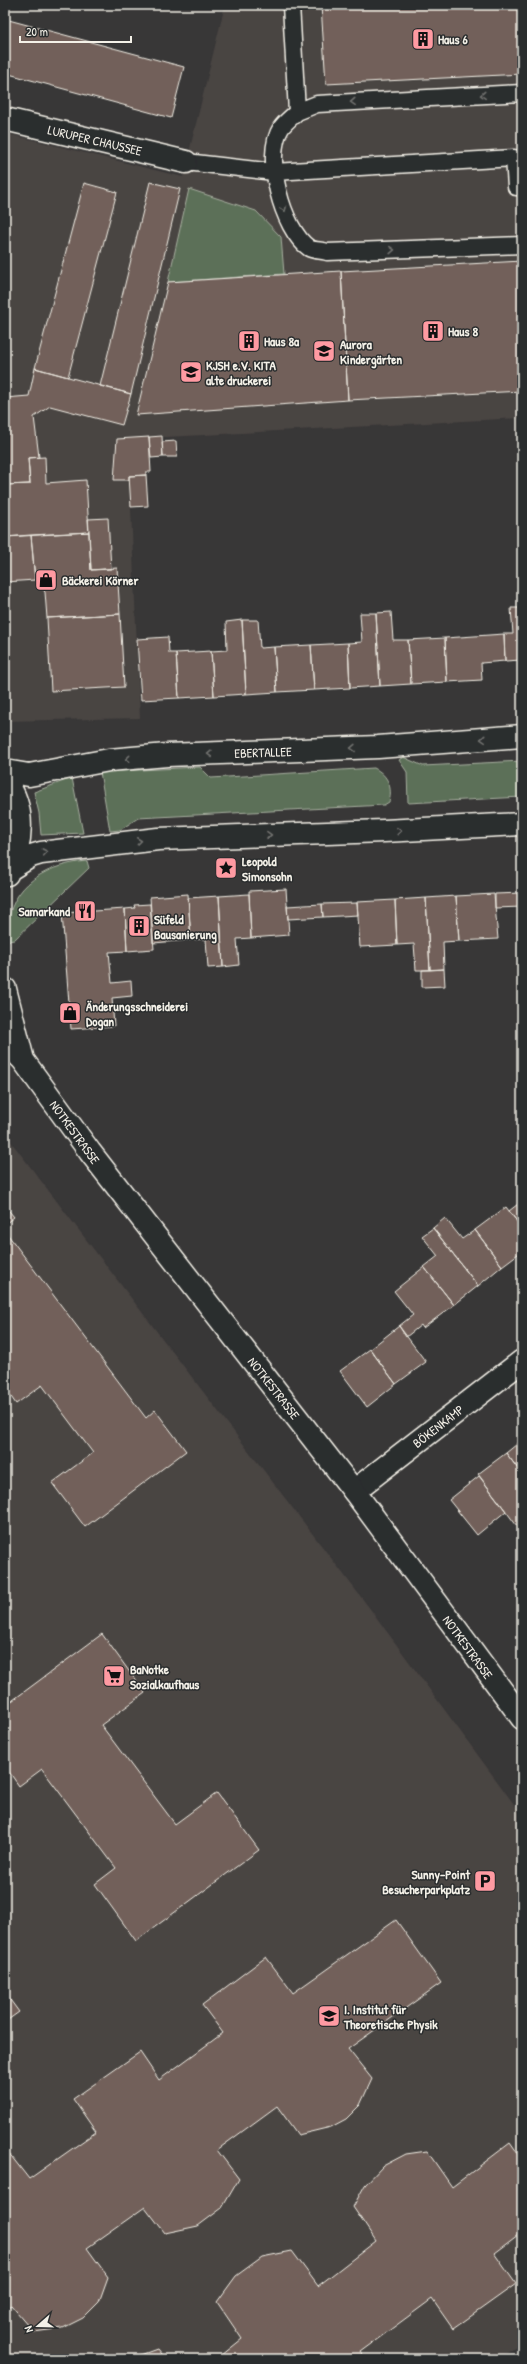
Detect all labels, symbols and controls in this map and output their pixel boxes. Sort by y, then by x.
scale bar [20,18,131,44]
text: 20 m [26,23,48,40]
building icon: Haus 6 [410,26,436,52]
place label: Haus 6 [438,30,468,48]
one-way arrow [480,90,486,99]
one-way arrow [350,98,356,107]
street label: LURUPER CHAUSSEE [46,120,144,160]
one-way arrow [279,206,287,213]
one-way arrow [389,246,395,254]
building icon: Haus 8 [420,318,446,344]
place label: Haus 8 [448,322,478,340]
building icon: Haus 8a [236,328,262,354]
place label: Haus 8a [264,332,300,350]
place label: Aurora Kindergärten [340,335,402,369]
school or university icon: Aurora Kindergärten [311,338,337,364]
place label: KJSH e.V. KITA alte druckerei [206,356,277,389]
school or university icon: KJSH e.V. KITA alte druckerei [178,359,204,385]
shop icon: Bäckerei Körner [33,567,59,593]
place label: Bäckerei Körner [62,571,139,589]
one-way arrow [480,734,486,743]
street label: EBERTALLEE [234,742,292,762]
one-way arrow [350,744,356,752]
one-way arrow [207,749,213,758]
one-way arrow [125,754,131,763]
one-way arrow [396,826,402,835]
one-way arrow [266,831,272,839]
one-way arrow [136,836,142,845]
one-way arrow [42,849,48,857]
place label: Leopold Simonsohn [242,852,293,885]
place icon: Leopold Simonsohn [213,855,239,881]
restaurant icon: Samarkand [72,898,98,924]
place label: Samarkand [19,902,71,920]
place label: Süfeld Bausanierung [154,910,217,944]
building icon: Süfeld Bausanierung [126,913,152,939]
place label: Änderungsschneiderei Dogan [86,997,188,1031]
shop icon: Änderungsschneiderei Dogan [57,1000,83,1026]
street label: NOTKESTRASSE [46,1096,104,1168]
street label: NOTKESTRASSE [244,1353,304,1423]
street label: BÖKENKAMP [409,1400,467,1452]
street label: NOTKESTRASSE [439,1611,497,1683]
place label: BaNotke Sozialkaufhaus [130,1660,199,1693]
supermarket icon: BaNotke Sozialkaufhaus [101,1663,127,1689]
place label: Sunny-Point Besucherparkplatz [382,1865,471,1899]
parking icon: Sunny-Point Besucherparkplatz [472,1868,498,1894]
place label: I. Institut für Theoretische Physik [343,2000,438,2034]
school or university icon: I. Institut für Theoretische Physik [316,2003,342,2029]
north arrow [18,2306,58,2346]
text: N [21,2324,36,2335]

